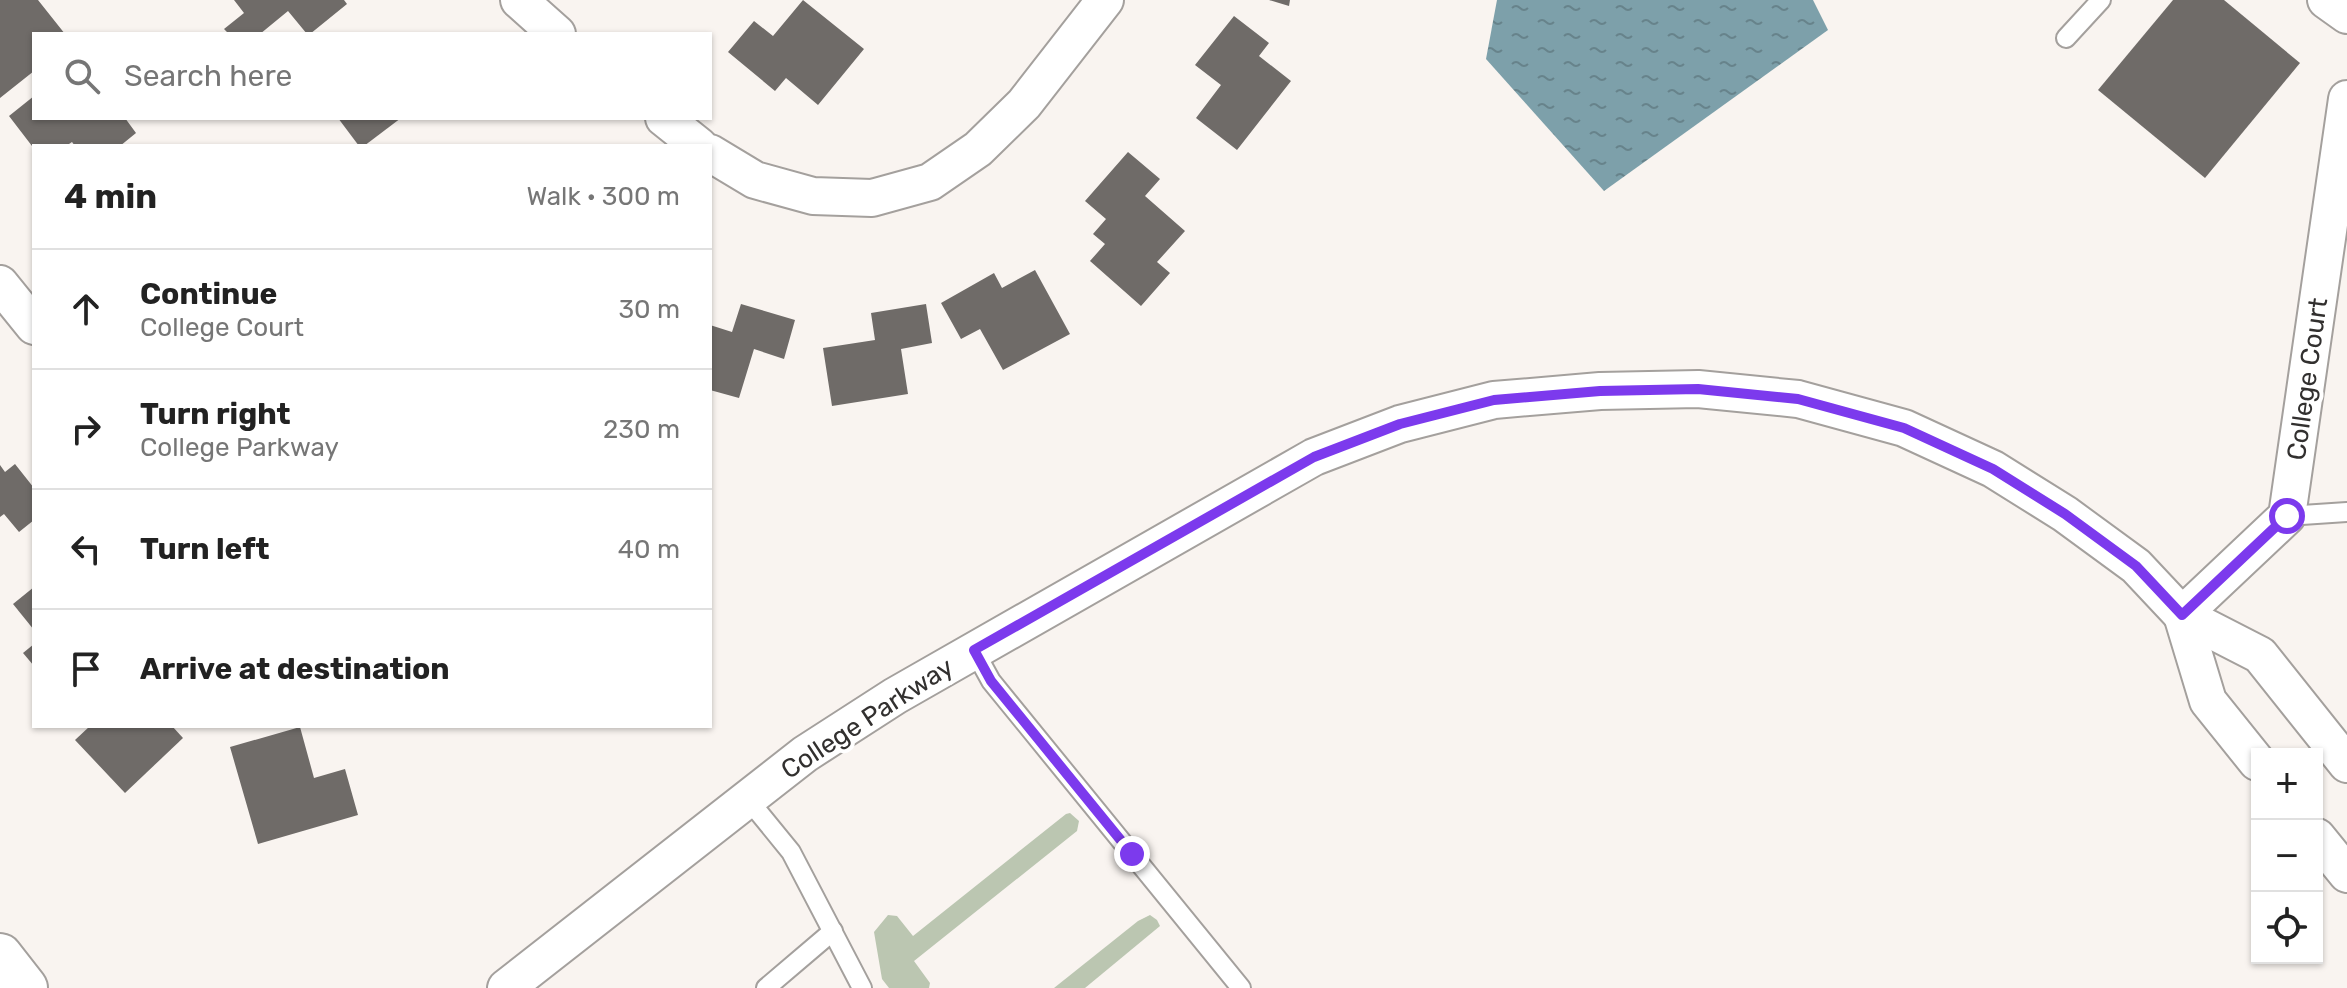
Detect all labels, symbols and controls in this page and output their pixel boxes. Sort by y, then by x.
search box [32,32,712,120]
icon: search [60,54,104,98]
text: Search here [124,58,292,94]
text: 4 min [64,176,157,217]
text: Walk · 300 m [526,181,680,212]
text: Continue [140,276,277,312]
icon: ahead [64,287,108,331]
text: 30 m [618,294,680,325]
street label: College Court [2281,296,2334,462]
text: College Court [140,312,304,343]
text: Turn right [140,396,291,432]
icon: right [64,407,108,451]
text: 230 m [603,414,680,445]
text: College Parkway [140,432,339,463]
route start [2269,498,2305,534]
icon: left [64,527,108,571]
text: Turn left [140,531,270,567]
text: 40 m [618,534,680,565]
icon: arrive [64,647,108,691]
text: Arrive at destination [140,651,450,687]
street label: College Parkway [775,651,959,786]
map controls [2251,748,2323,964]
button: + [2251,748,2323,820]
button: − [2251,820,2323,892]
route end [1114,836,1150,872]
button: locate [2251,892,2323,964]

